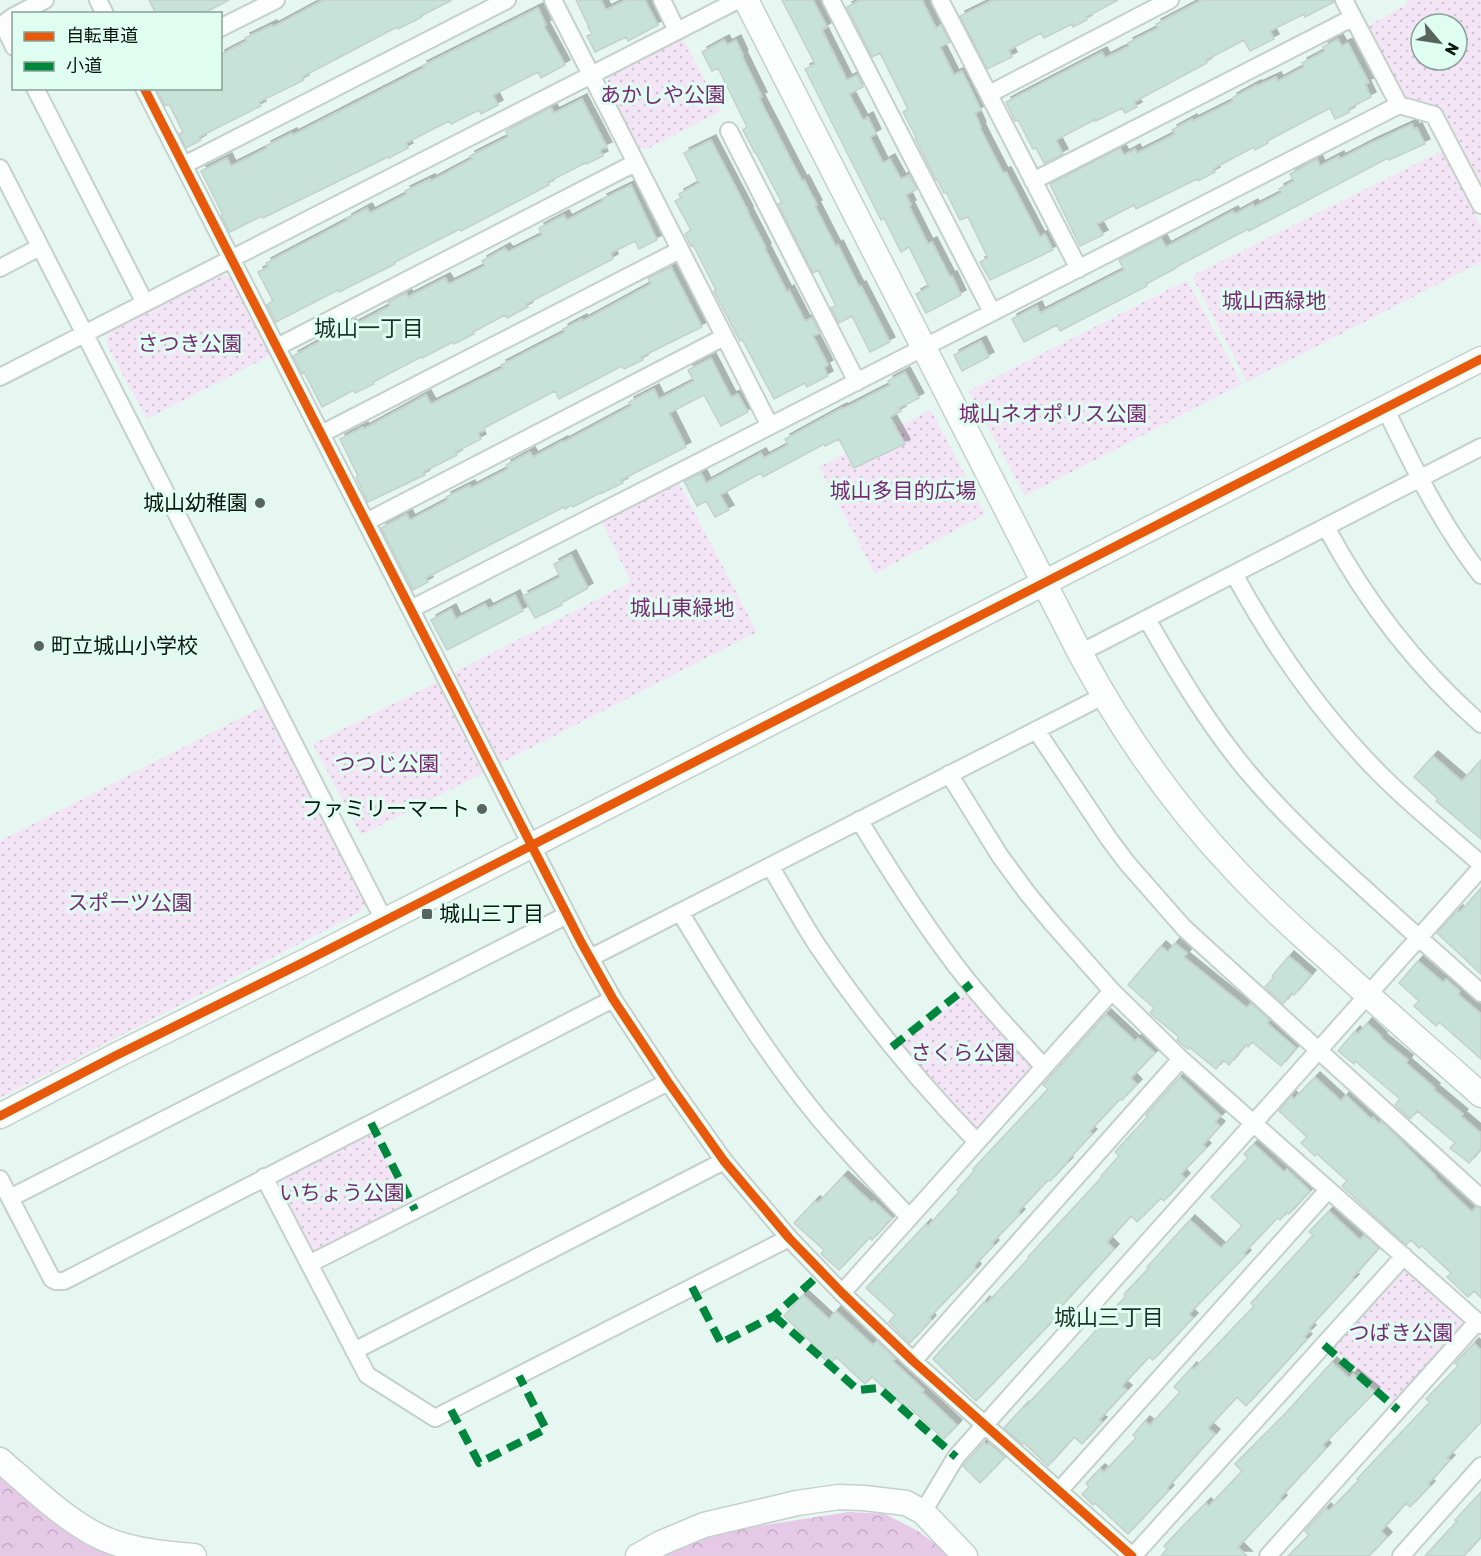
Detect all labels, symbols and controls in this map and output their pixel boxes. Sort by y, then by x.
legend [12,12,222,90]
north arrow [1409,12,1469,72]
text: 自転車道 [66,25,138,47]
text: N [1441,39,1463,59]
text: 小道 [66,55,102,77]
park label: あかしや公園 [600,82,726,107]
park label: 城山西緑地 [1222,288,1327,313]
district label: 城山一丁目 [314,315,424,342]
park label: さつき公園 [138,331,243,356]
park label: 城山ネオポリス公園 [959,401,1148,426]
park label: 城山多目的広場 [830,478,977,503]
place label: 城山幼稚園 [143,490,248,515]
marker: 城山幼稚園 [253,496,267,510]
park label: 城山東緑地 [630,595,735,620]
place label: 町立城山小学校 [51,633,198,658]
marker: 町立城山小学校 [32,639,46,653]
park label: つつじ公園 [335,751,440,776]
place label: ファミリーマート [302,796,470,821]
marker: ファミリーマート [475,802,489,816]
park label: スポーツ公園 [67,890,193,915]
place label: 城山三丁目 [439,901,544,926]
marker: 城山三丁目 [420,907,434,921]
park label: さくら公園 [911,1040,1016,1065]
park label: いちょう公園 [279,1180,405,1205]
district label: 城山三丁目 [1054,1304,1164,1331]
park label: つばき公園 [1349,1320,1454,1345]

